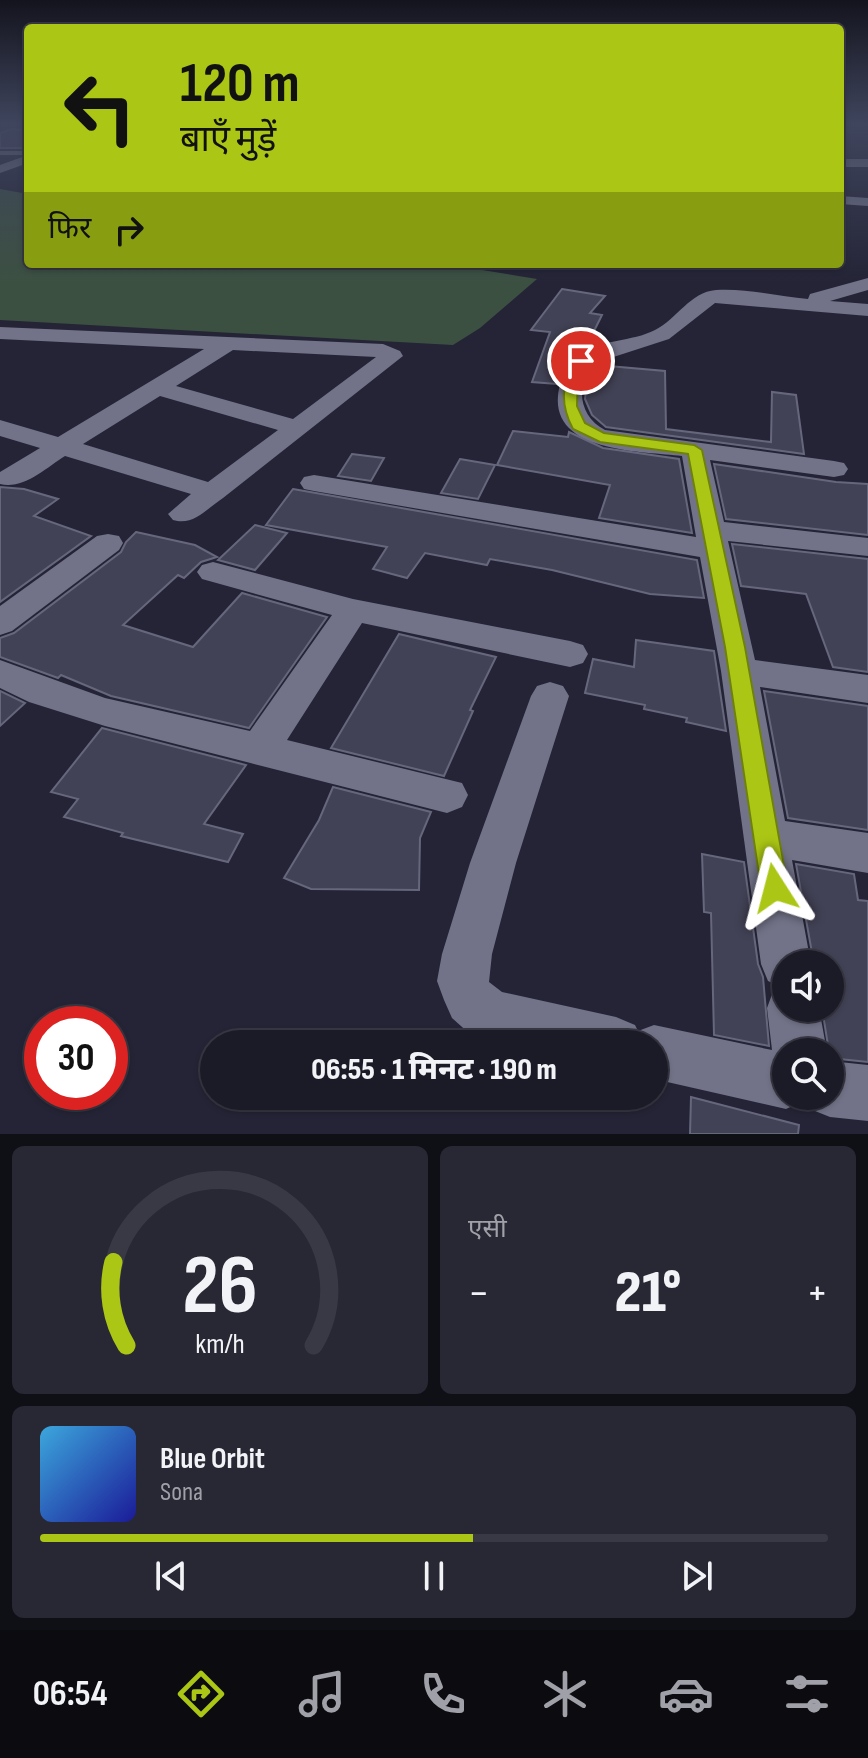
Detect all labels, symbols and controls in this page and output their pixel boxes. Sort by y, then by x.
text: 120 m [180,51,300,118]
icon: left [48,56,152,160]
text: बाएँ मुड़ें [180,119,276,162]
icon: right [107,208,151,252]
text: फिर [48,211,91,247]
pin [547,327,615,395]
icon: arrive [559,339,603,383]
position arrow [733,846,817,930]
map controls [772,950,844,1110]
button: sound [772,950,844,1022]
speed limit sign: 30 [24,1006,128,1110]
button: search [772,1038,844,1110]
text: 06:55 · 1 मिनट · 190 m [311,1052,557,1088]
text: एसी [468,1214,507,1245]
text: 26 [182,1237,258,1337]
text: 21° [615,1257,681,1329]
text: − [468,1267,490,1320]
text: + [806,1267,828,1320]
text: km/h [195,1327,245,1362]
text: Blue Orbit [160,1441,265,1477]
text: Sona [160,1477,203,1508]
icon: previous [149,1554,193,1598]
icon: pause [412,1554,456,1598]
icon: next [675,1554,719,1598]
icon: directions [173,1666,229,1722]
icon: music [294,1666,350,1722]
icon: phone [415,1666,471,1722]
icon: climate [537,1666,593,1722]
icon: car [658,1666,714,1722]
icon: filters [779,1666,835,1722]
text: 06:54 [33,1673,107,1716]

